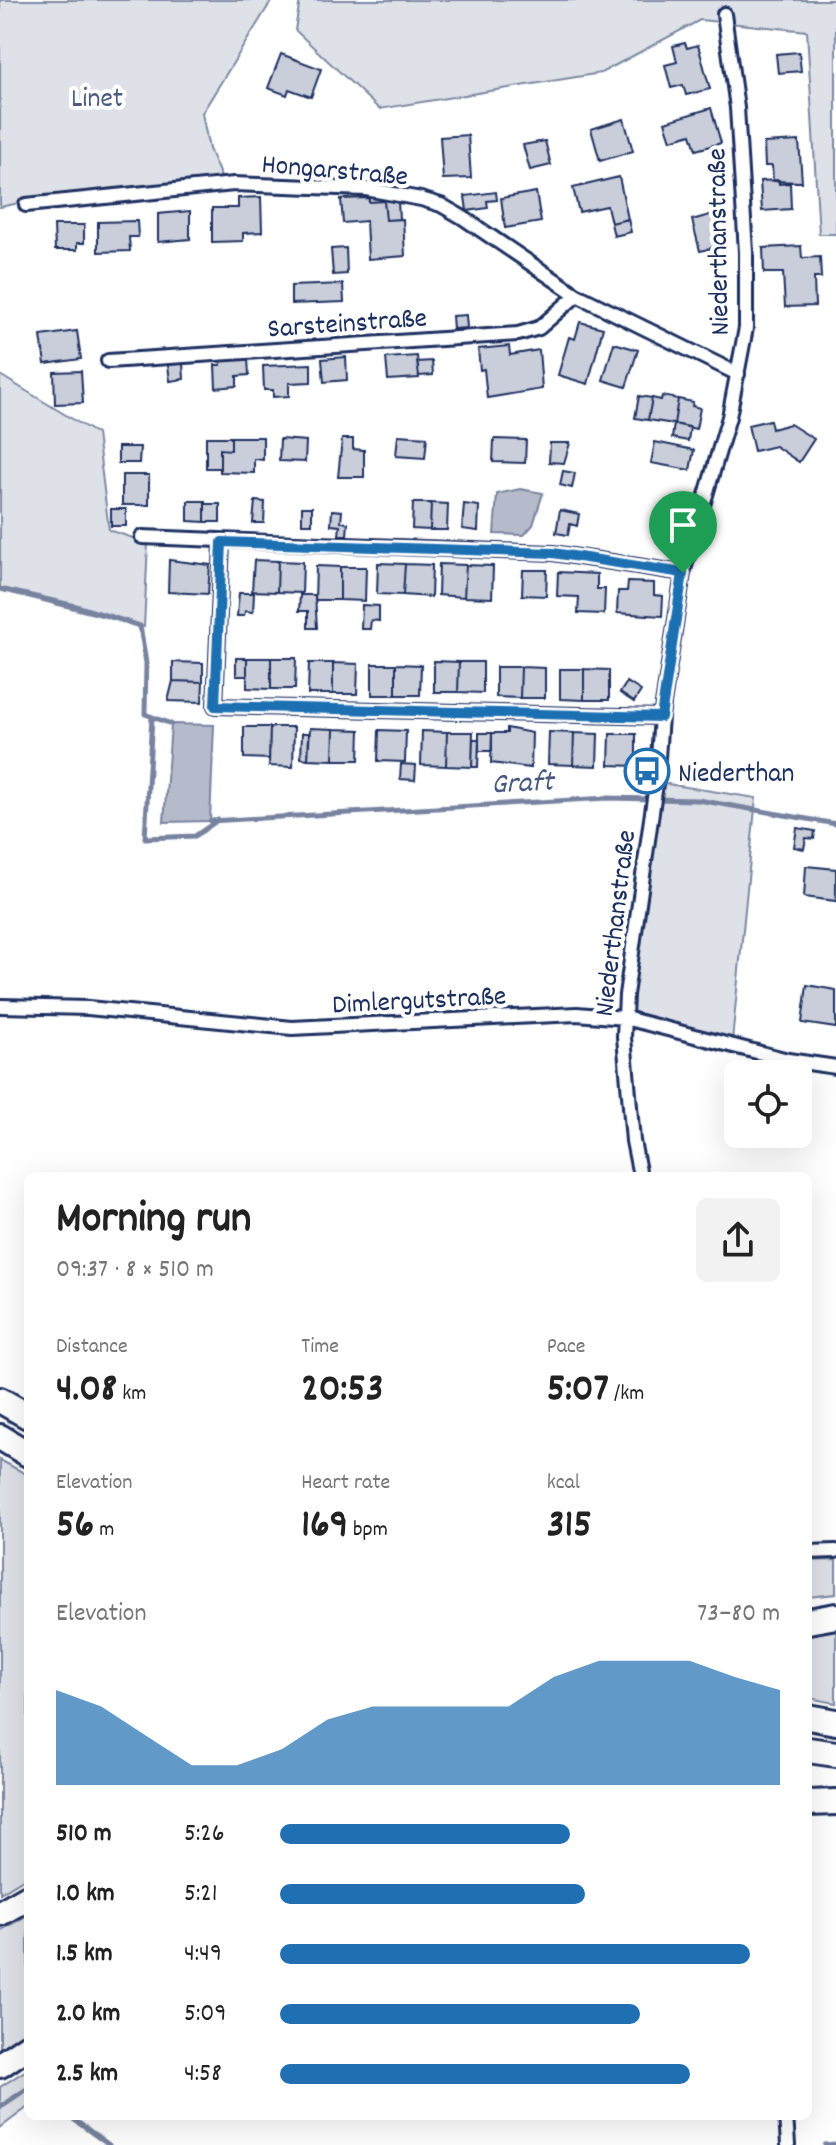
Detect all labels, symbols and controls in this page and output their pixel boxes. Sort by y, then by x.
park label: Linet [71,81,123,121]
street label: Hongarstraße [260,147,409,199]
street label: Niederthanstraße [699,148,743,336]
street label: Sarsteinstraße [266,300,428,352]
pin [649,491,717,573]
icon: arrive [661,503,705,547]
bus stop icon: Niederthan [623,747,671,795]
place label: Niederthan [678,756,794,796]
water label: Graft [490,762,557,809]
street label: Niederthanstraße [587,828,649,1019]
street label: Dimlergutstraße [331,978,507,1028]
map controls [724,1060,812,1148]
button: locate [724,1060,812,1148]
text: Morning run [56,1190,251,1253]
button: share [696,1198,780,1282]
text: 09:37 · 8 × 510 m [56,1252,214,1289]
text: Distance [56,1332,128,1363]
text: Time [301,1332,339,1363]
text: Pace [547,1332,586,1363]
text: 4.08 [56,1363,117,1420]
text: 20:53 [301,1363,384,1420]
text: 5:07 [547,1363,609,1420]
text: km [117,1379,146,1410]
text: /km [609,1379,644,1410]
text: Elevation [56,1468,133,1499]
text: Heart rate [301,1468,390,1499]
text: kcal [547,1468,580,1499]
text: 56 [56,1499,94,1556]
text: 169 [301,1499,348,1556]
text: 315 [547,1499,592,1556]
text: m [94,1515,114,1546]
text: bpm [348,1515,388,1546]
text: Elevation [56,1596,146,1633]
text: 73–80 m [697,1596,780,1633]
text: 510 m [56,1816,112,1853]
text: 5:26 [184,1816,224,1853]
text: 1.0 km [56,1876,115,1913]
text: 5:21 [184,1876,217,1913]
text: 1.5 km [56,1936,113,1973]
text: 4:49 [184,1936,222,1973]
text: 2.0 km [56,1996,120,2033]
text: 5:09 [184,1996,226,2033]
text: 2.5 km [56,2056,118,2093]
text: 4:58 [184,2056,222,2093]

